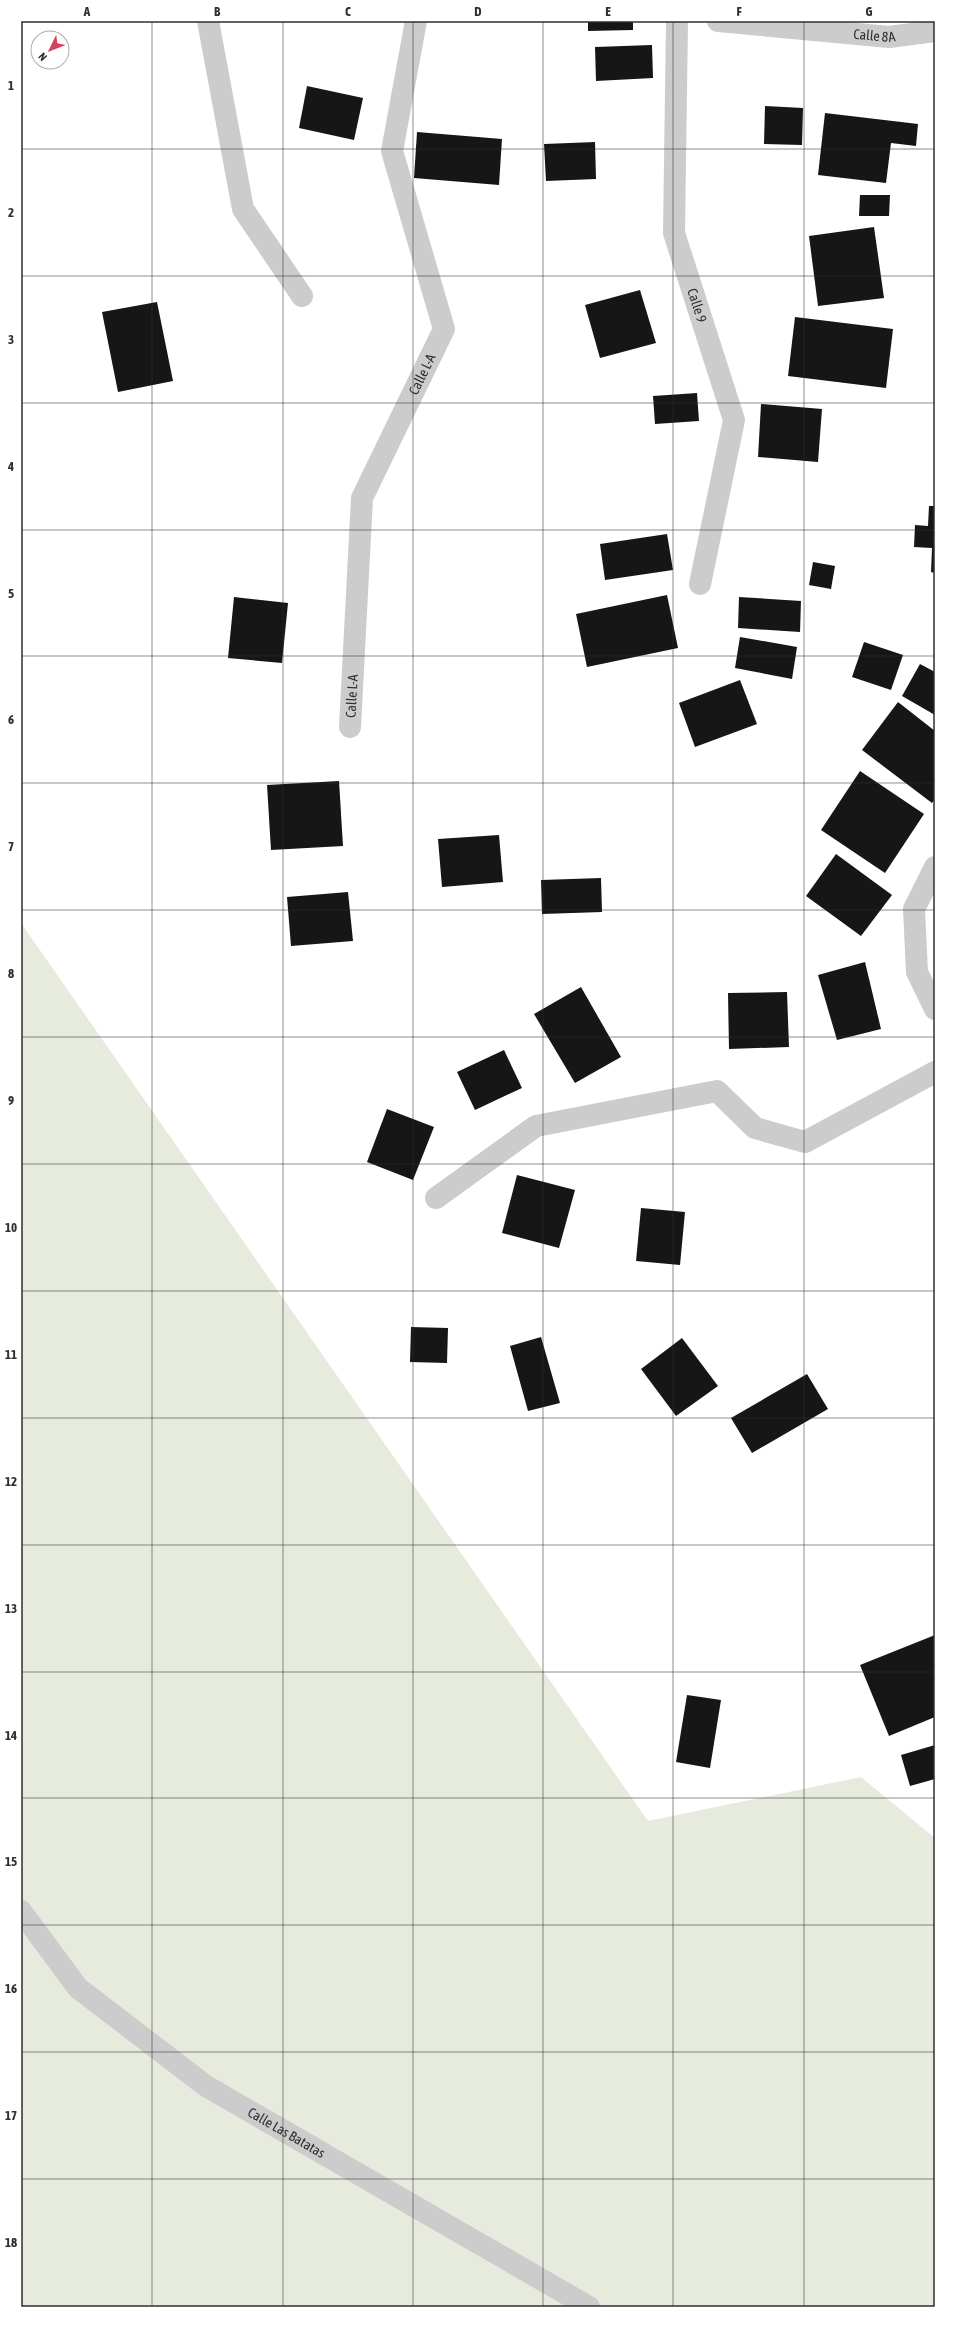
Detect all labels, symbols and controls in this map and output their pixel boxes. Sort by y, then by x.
text: A [83,4,91,19]
text: B [214,4,221,19]
text: C [345,4,351,19]
text: D [474,4,482,19]
text: E [605,4,611,19]
text: F [736,4,742,19]
text: G [866,4,873,19]
street label: Calle 8A [853,26,896,45]
north arrow [30,30,70,70]
text: N [36,50,49,63]
text: 1 [8,78,14,93]
text: 2 [8,205,14,220]
street label: Calle 9 [684,286,710,324]
text: 3 [8,332,14,347]
street label: Calle L-A [405,351,439,397]
text: 4 [7,459,14,474]
text: 5 [8,586,14,601]
street label: Calle L-A [342,674,361,718]
text: 6 [8,712,14,727]
text: 7 [8,839,14,854]
text: 8 [8,966,14,981]
text: 9 [8,1093,14,1108]
text: 10 [5,1220,17,1235]
text: 11 [5,1347,17,1362]
text: 12 [5,1474,17,1489]
text: 13 [5,1601,17,1616]
text: 14 [5,1728,17,1743]
text: 15 [5,1854,17,1869]
text: 16 [5,1981,17,1996]
street label: Calle Las Batatas [245,2104,328,2161]
text: 17 [5,2108,17,2123]
text: 18 [5,2235,17,2250]

